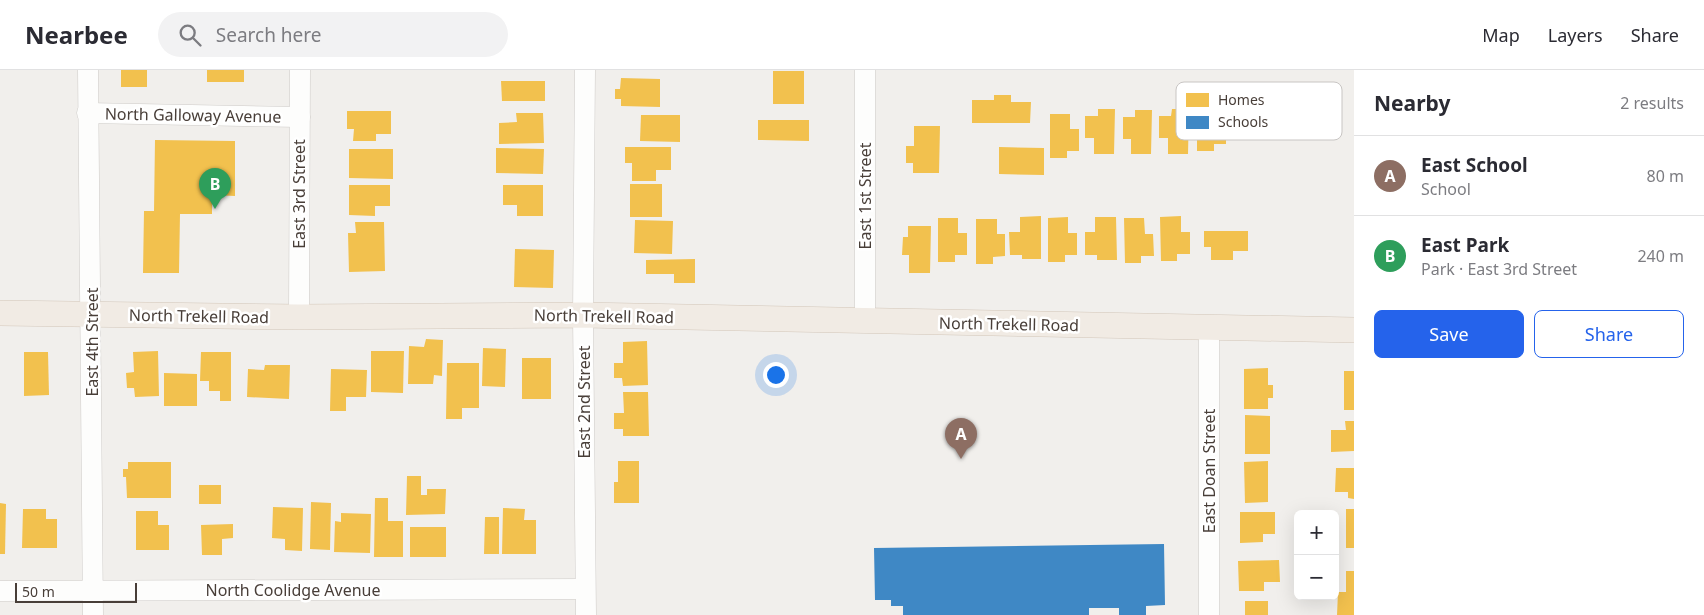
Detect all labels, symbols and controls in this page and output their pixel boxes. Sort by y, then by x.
search box [158,12,508,57]
text: Nearbee [25,18,128,51]
icon: search [176,21,204,49]
text: Search here [216,22,322,48]
text: Map [1482,23,1520,47]
text: Layers [1548,23,1603,47]
text: Share [1631,23,1679,47]
legend [1176,82,1342,140]
text: Nearby [1374,89,1450,117]
text: Homes [1218,90,1265,109]
text: 2 results [1620,92,1684,114]
street label: North Galloway Avenue [105,102,281,128]
text: Schools [1218,112,1269,131]
street label: East 3rd Street [288,139,310,249]
street label: East 1st Street [854,142,876,249]
text: East School [1421,152,1528,178]
text: A [1384,165,1396,187]
text: 80 m [1647,165,1684,187]
pin: B [199,168,231,209]
text: School [1421,178,1471,200]
text: East Park [1421,232,1509,258]
text: B [1385,245,1395,267]
text: 240 m [1637,245,1684,267]
text: Park · East 3rd Street [1421,258,1577,280]
street label: East 4th Street [81,287,103,397]
street label: North Trekell Road [129,304,269,328]
street label: North Trekell Road [534,304,674,328]
button: Save [1374,310,1524,358]
button: Share [1534,310,1684,358]
street label: North Trekell Road [939,312,1079,336]
street label: East 2nd Street [573,345,595,459]
your location [763,362,789,388]
street label: East Doan Street [1198,409,1220,533]
pin: A [945,418,977,459]
map controls [1294,510,1339,600]
button: + [1294,510,1339,555]
button: − [1294,555,1339,600]
street label: North Coolidge Avenue [205,579,381,601]
scale bar [15,580,138,603]
text: 50 m [22,582,55,601]

